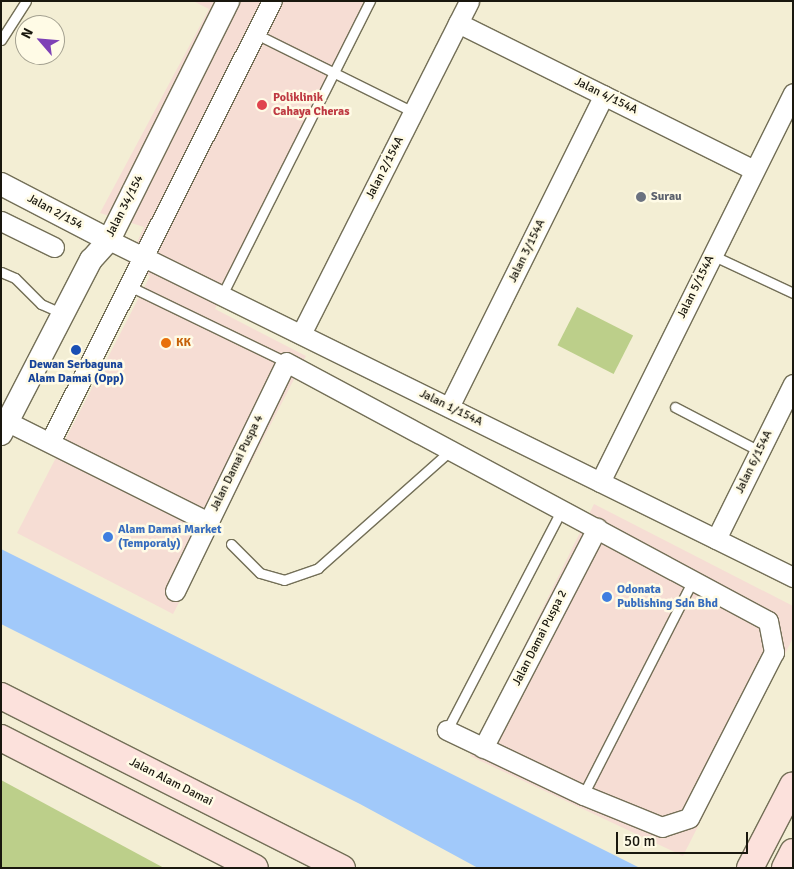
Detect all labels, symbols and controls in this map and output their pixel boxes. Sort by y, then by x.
north arrow [15,15,65,65]
text: N [17,25,37,42]
street label: Jalan 4/154A [572,75,640,117]
place label: Poliklinik Cahaya Cheras [273,91,349,119]
marker: Poliklinik Cahaya Cheras [255,98,269,112]
street label: Jalan 2/154A [363,134,407,202]
street label: Jalan 34/154 [103,173,147,239]
place label: Surau [651,190,682,204]
street label: Jalan 2/154 [25,191,85,233]
marker: Surau [635,191,647,203]
street label: Jalan 3/154A [506,217,548,285]
street label: Jalan 5/154A [675,253,717,321]
place label: KK [176,336,191,350]
marker: KK [160,337,172,349]
marker: Dewan Serbaguna Alam Damai (Opp) [70,344,82,356]
place label: Dewan Serbaguna Alam Damai (Opp) [28,358,124,386]
street label: Jalan 1/154A [417,387,485,429]
street label: Jalan Damai Puspa 4 [207,413,267,513]
street label: Jalan 6/154A [733,428,775,496]
place label: Alam Damai Market (Temporaly) [118,523,221,551]
marker: Alam Damai Market (Temporaly) [102,531,114,543]
place label: Odonata Publishing Sdn Bhd [617,583,718,611]
street label: Jalan Damai Puspa 2 [510,588,570,688]
marker: Odonata Publishing Sdn Bhd [601,591,613,603]
street label: Jalan Alam Damai [127,755,215,809]
scale bar [619,822,752,854]
text: 50 m [624,832,655,850]

